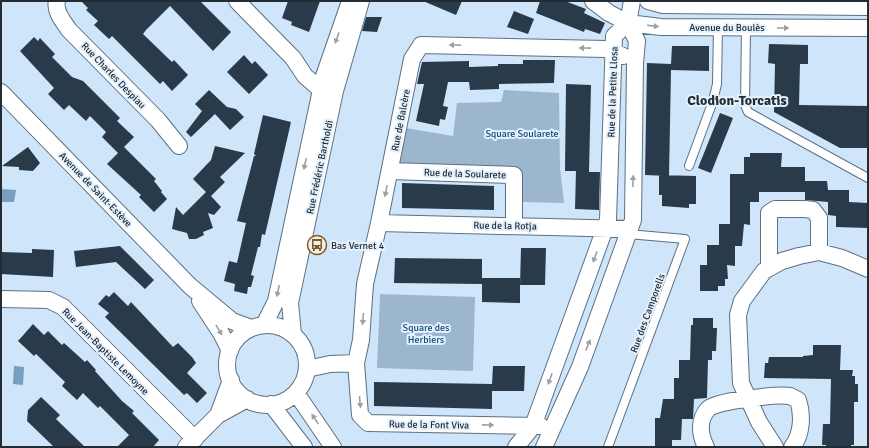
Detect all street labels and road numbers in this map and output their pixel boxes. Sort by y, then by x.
street label: Avenue du Boulès [689,22,765,34]
street label: Rue Charles Despiau [79,40,148,111]
street label: Rue de la Petite Llosa [605,46,621,138]
street label: Rue de Balcère [389,88,413,152]
street label: Rue Frédéric Bartholdi [304,119,336,215]
street label: Avenue de Saint-Estève [56,150,134,230]
street label: Rue de la Soularete [424,167,506,181]
street label: Rue de la Rotja [473,219,537,233]
street label: Rue des Camporells [628,271,668,355]
street label: Rue Jean-Baptiste Lemoyne [59,306,151,398]
street label: Rue de la Font Viva [389,418,469,432]

